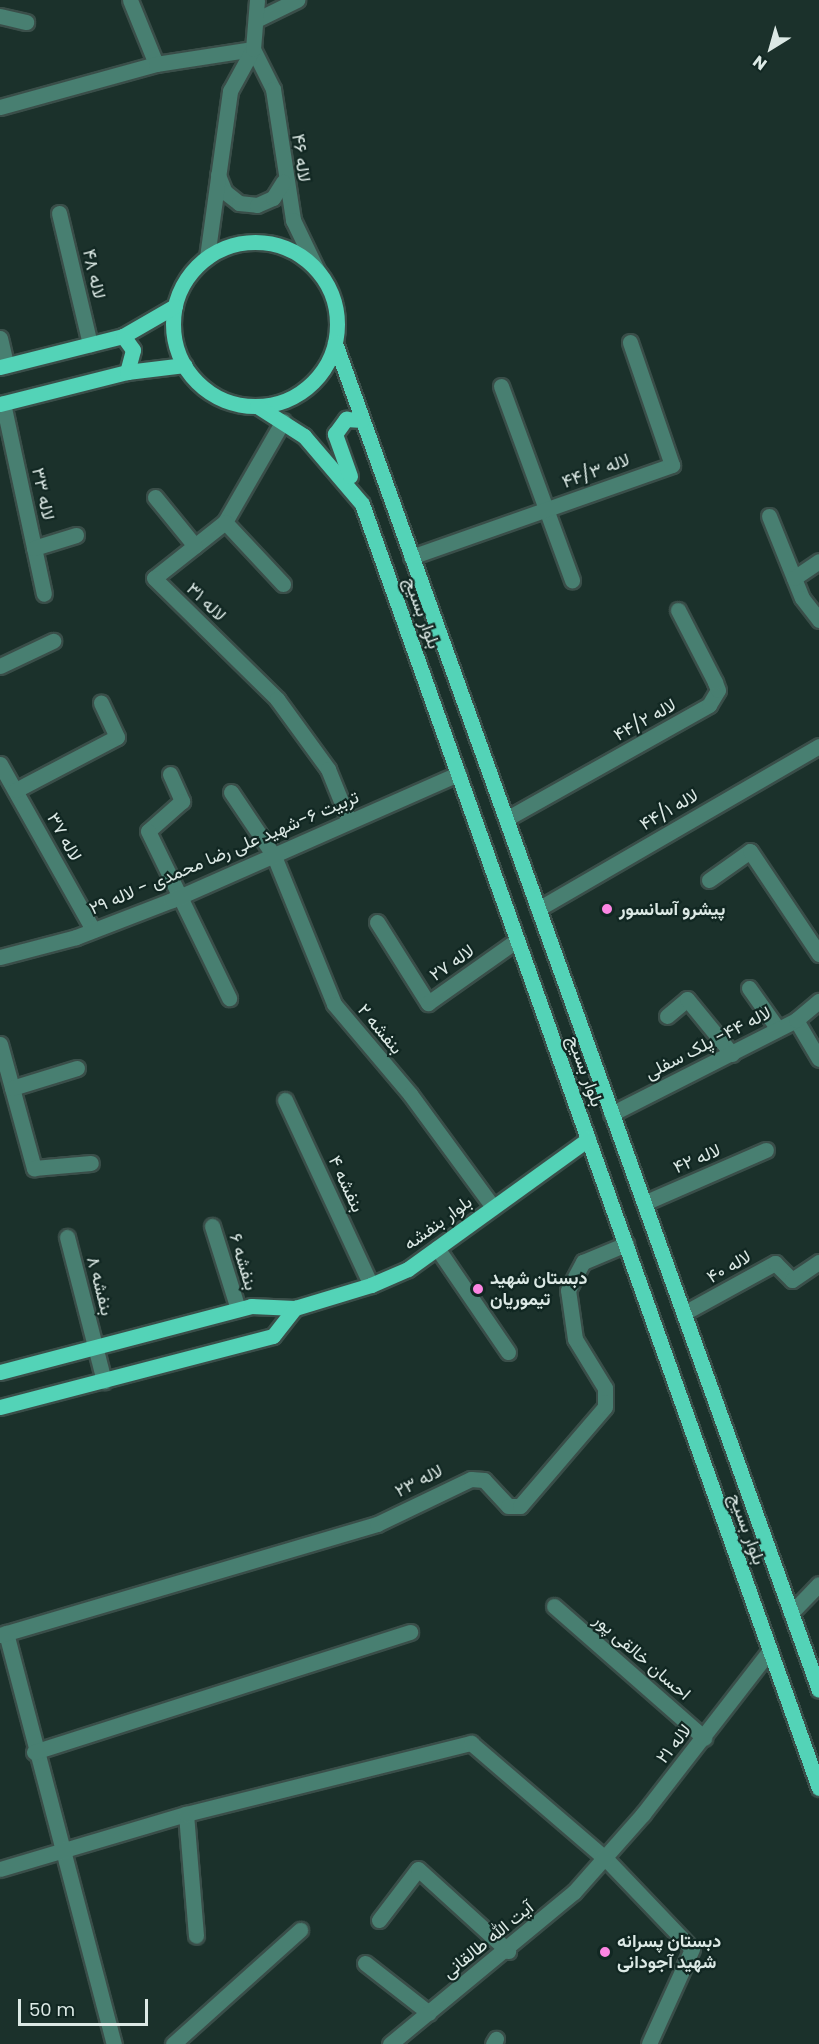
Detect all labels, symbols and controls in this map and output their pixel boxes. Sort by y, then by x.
north arrow [741,18,801,78]
text: N [748,50,772,76]
street label: لاله ۴۶ [287,132,315,184]
street label: لاله ۴۸ [78,247,110,301]
street label: لاله ۴۴/۳ [559,449,633,493]
street label: لاله ۳۳ [27,466,59,522]
street label: بلوار بسیج [399,574,445,652]
street label: لاله ۳۱ [182,578,230,626]
street label: لاله ۴۴/۲ [610,694,680,746]
street label: لاله ۴۴/۱ [636,785,702,835]
street label: تربیت ۶-شهید علی رضا محمدی - لاله ۲۹ [86,786,362,920]
street label: لاله ۳۷ [42,809,86,865]
place label: پیشرو آسانسور [619,898,725,920]
marker: پیشرو آسانسور [600,902,614,916]
street label: لاله ۲۷ [425,940,479,986]
street label: بنفشه ۲ [353,999,407,1059]
street label: لاله ۴۴- پلک سفلی [641,1002,775,1084]
street label: بلوار بسیج [562,1032,608,1110]
street label: لاله ۴۲ [670,1139,724,1179]
street label: بنفشه ۴ [324,1152,368,1216]
street label: بلوار بنفشه [400,1191,476,1255]
street label: بنفشه ۶ [224,1231,262,1293]
street label: لاله ۴۰ [703,1246,755,1288]
street label: بنفشه ۸ [82,1254,118,1318]
place label: دبستان شهید تیموریان [490,1268,587,1310]
marker: دبستان شهید تیموریان [471,1282,485,1296]
street label: لاله ۲۳ [391,1460,447,1502]
street label: بلوار بسیج [724,1490,770,1568]
street label: احسان خالقی پور [589,1609,695,1705]
street label: لاله ۲۱ [652,1720,696,1768]
street label: آیت الله طالقانی [438,1897,538,1983]
place label: دبستان پسرانه شهید آجودانی [617,1931,721,1974]
marker: دبستان پسرانه شهید آجودانی [598,1945,612,1959]
scale bar [21,1987,152,2025]
text: 50 m [29,1997,75,2022]

